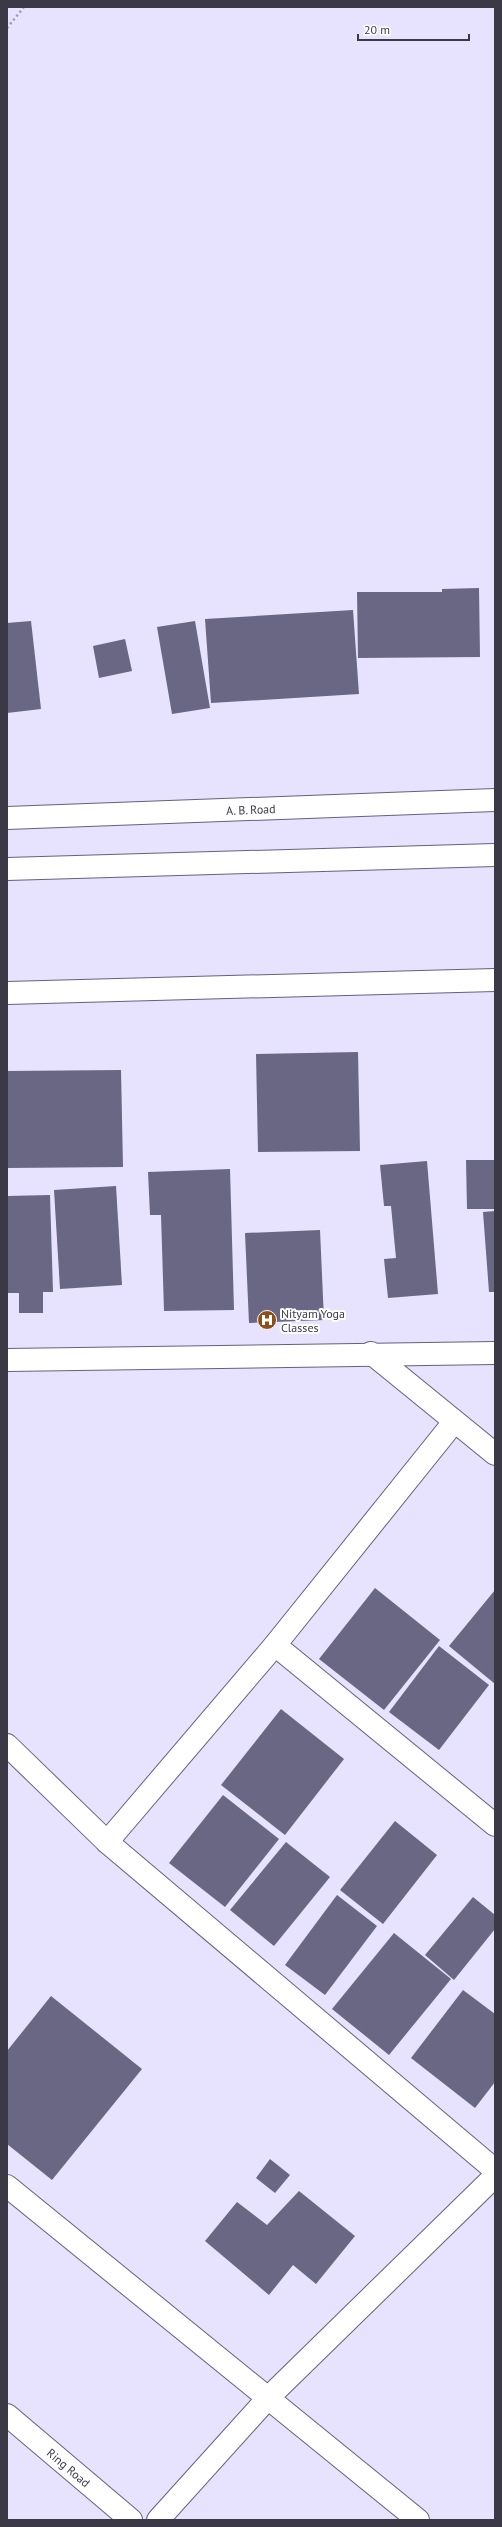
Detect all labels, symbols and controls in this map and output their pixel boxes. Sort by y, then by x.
scale bar [358,16,469,42]
text: 20 m [364,22,390,37]
street label: A. B. Road [226,801,276,817]
place label: Nityam Yoga Classes [281,1306,345,1335]
hospital icon: Nityam Yoga Classes [256,1309,278,1331]
street label: Ring Road [44,2445,94,2490]

